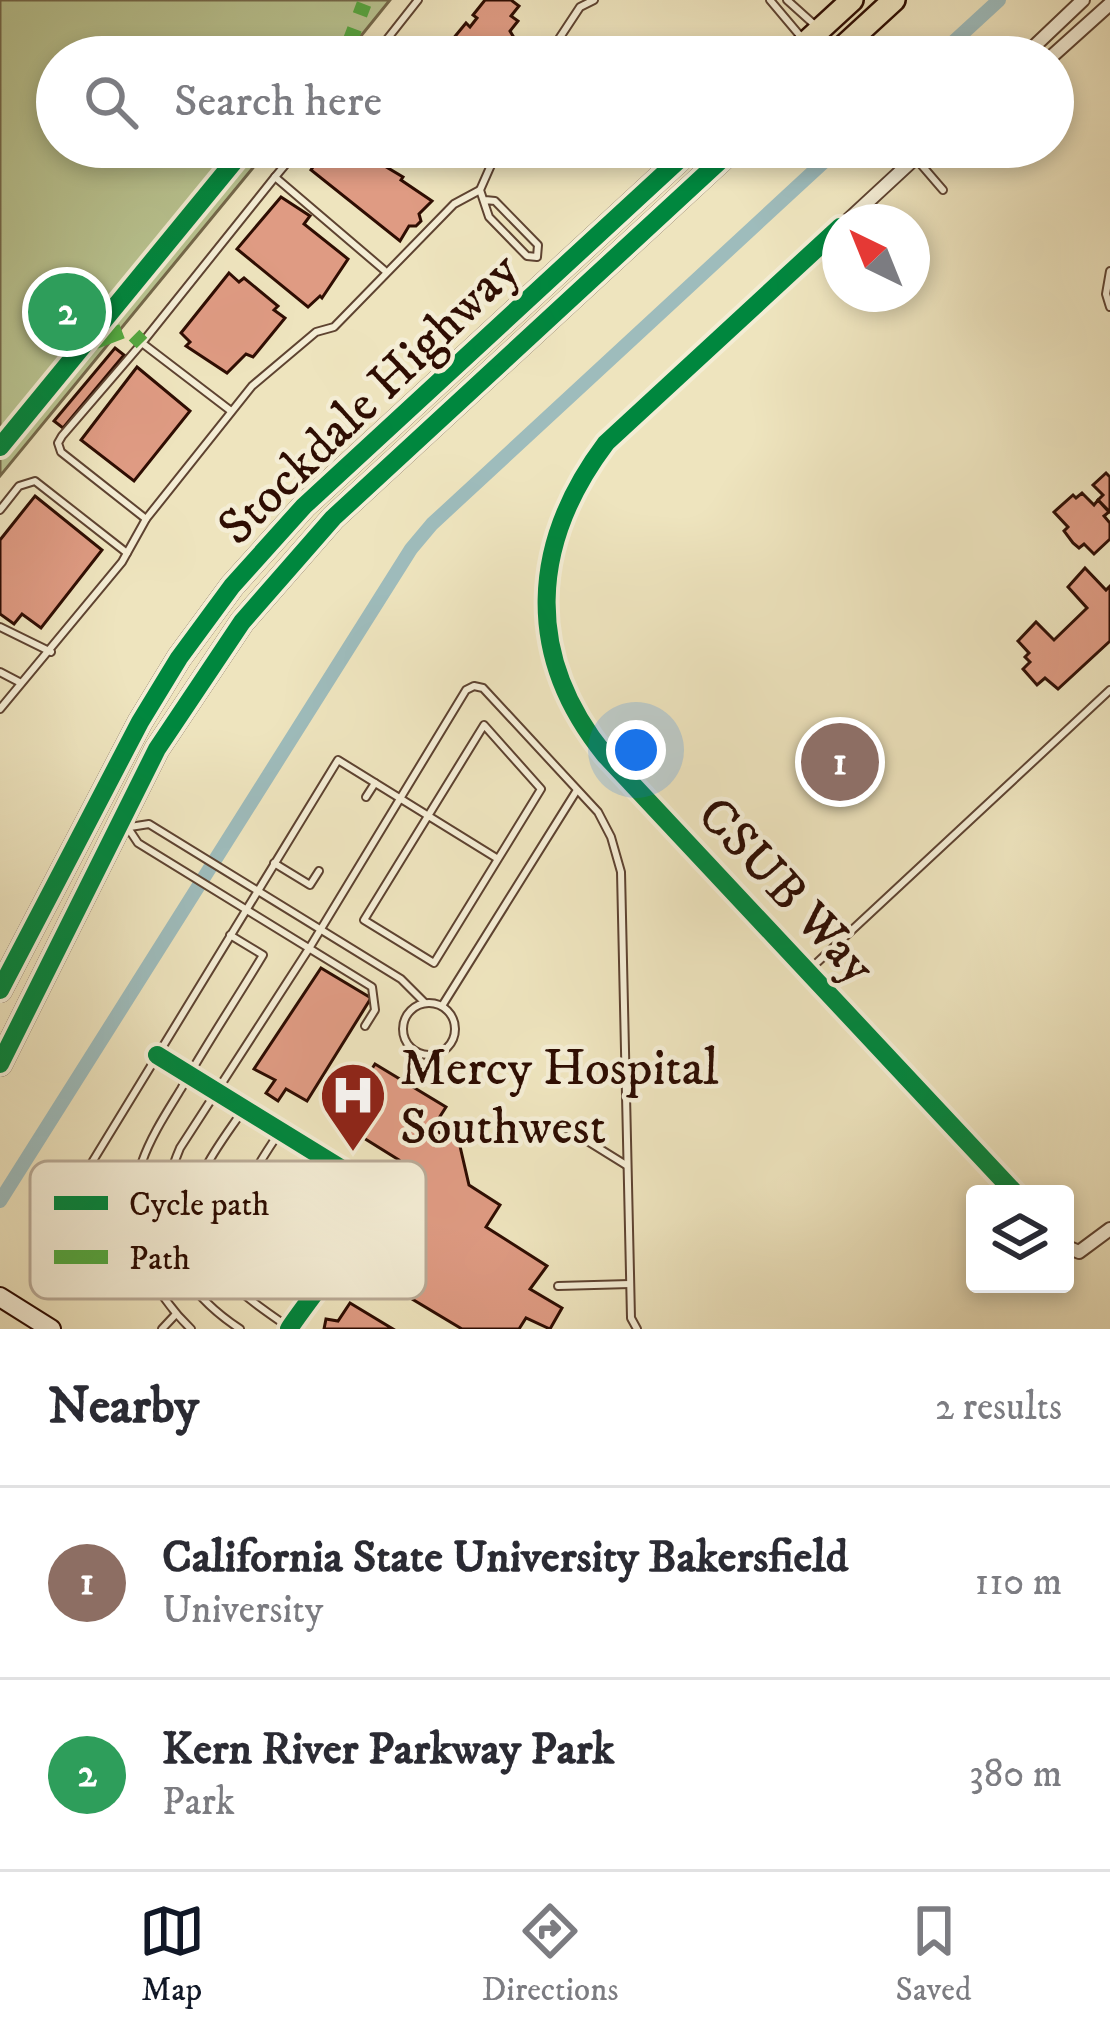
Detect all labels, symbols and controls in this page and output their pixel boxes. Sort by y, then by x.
search box [36,36,1074,168]
icon: search [78,69,144,135]
text: Search here [174,74,382,130]
north arrow [822,204,930,312]
street label: Stockdale Highway [205,239,534,559]
pin: 2 [28,267,106,357]
pin: 1 [801,717,879,807]
your location [606,720,666,780]
street label: CSUB Way [683,784,889,999]
place label: Mercy Hospital Southwest [400,1037,719,1160]
hospital icon: Mercy Hospital Southwest [318,1060,388,1154]
legend [30,1161,426,1299]
text: Cycle path [129,1185,269,1226]
map controls [966,1185,1074,1293]
button: layers [966,1185,1074,1293]
text: Path [129,1239,190,1280]
text: Nearby [48,1375,199,1439]
text: 2 results [935,1383,1062,1432]
text: California State University Bakersfield [162,1530,848,1586]
text: 1 [80,1558,94,1607]
text: 110 m [975,1558,1062,1607]
text: University [162,1586,323,1635]
text: Kern River Parkway Park [162,1722,615,1778]
text: 2 [77,1750,97,1799]
text: 380 m [969,1750,1062,1799]
text: Park [162,1778,235,1827]
tab: Map [139,1898,205,2011]
tab: Directions [482,1898,618,2011]
tab: Saved [896,1898,971,2011]

